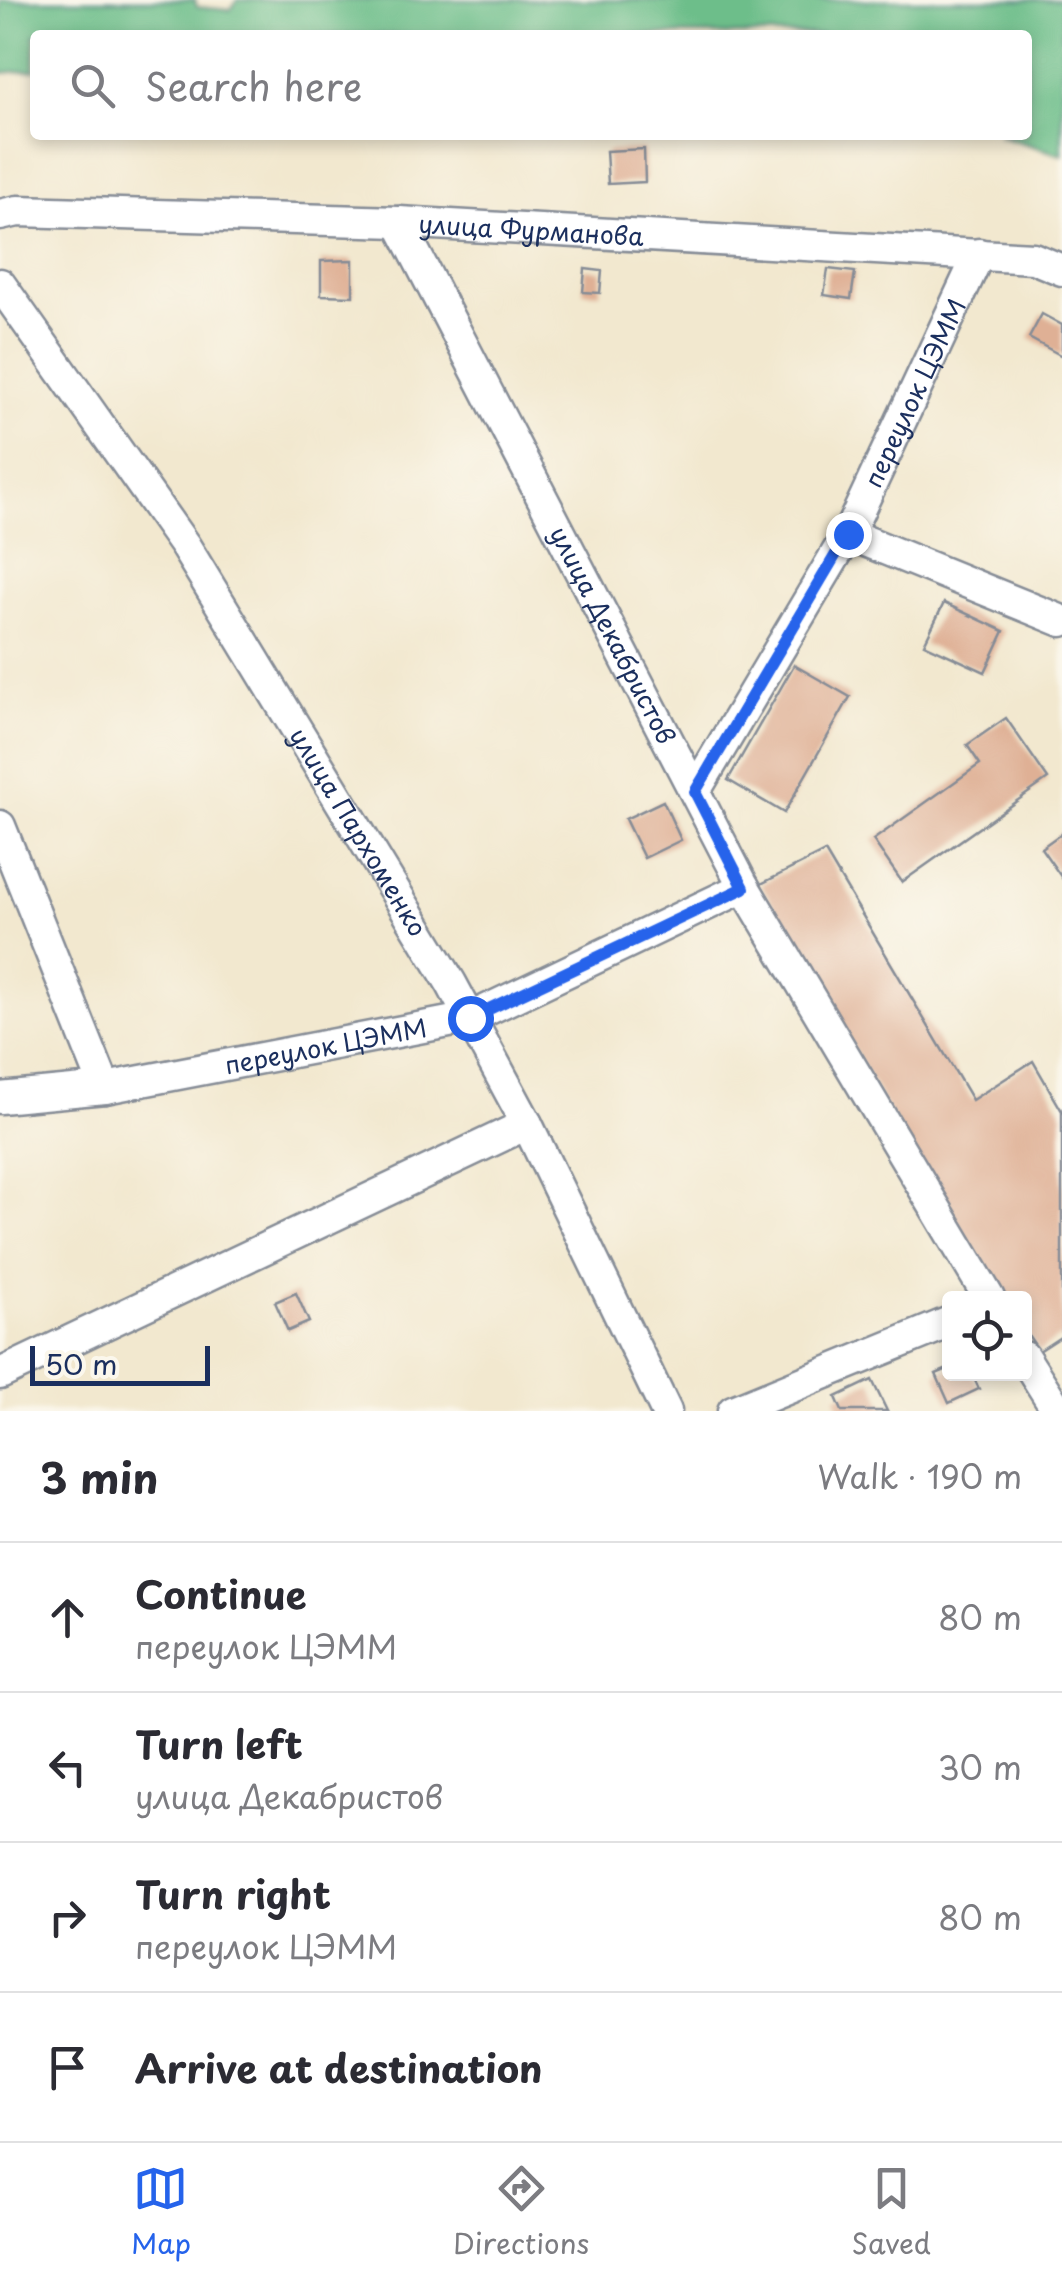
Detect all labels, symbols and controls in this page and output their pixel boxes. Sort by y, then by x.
search box [30,30,1032,140]
text: Search here [145,57,362,114]
icon: search [65,58,120,113]
street label: улица Фурманова [418,204,645,255]
street label: переулок ЦЭММ [853,292,975,494]
route end [826,512,872,558]
street label: улица Декабристов [541,519,686,750]
street label: улица Пархоменко [281,720,437,943]
route start [448,996,494,1042]
street label: переулок ЦЭММ [221,1008,430,1084]
map controls [942,1291,1032,1381]
button: locate [942,1291,1032,1381]
scale bar [30,1341,210,1386]
text: 50 m [45,1342,118,1385]
text: 3 min [40,1445,158,1508]
text: Walk · 190 m [817,1452,1022,1500]
text: Continue [135,1565,306,1622]
icon: ahead [40,1590,95,1645]
text: 80 m [938,1593,1022,1641]
text: переулок ЦЭММ [135,1622,397,1670]
text: Turn left [135,1715,303,1772]
icon: left [40,1740,95,1795]
text: 30 m [938,1743,1022,1791]
text: улица Декабристов [135,1772,443,1820]
text: Turn right [135,1865,331,1922]
icon: right [40,1890,95,1945]
text: 80 m [938,1893,1022,1941]
text: переулок ЦЭММ [135,1922,397,1970]
text: Arrive at destination [135,2039,543,2096]
icon: arrive [40,2040,95,2095]
tab: Map [131,2161,191,2264]
tab: Directions [453,2161,589,2264]
tab: Saved [851,2161,931,2264]

